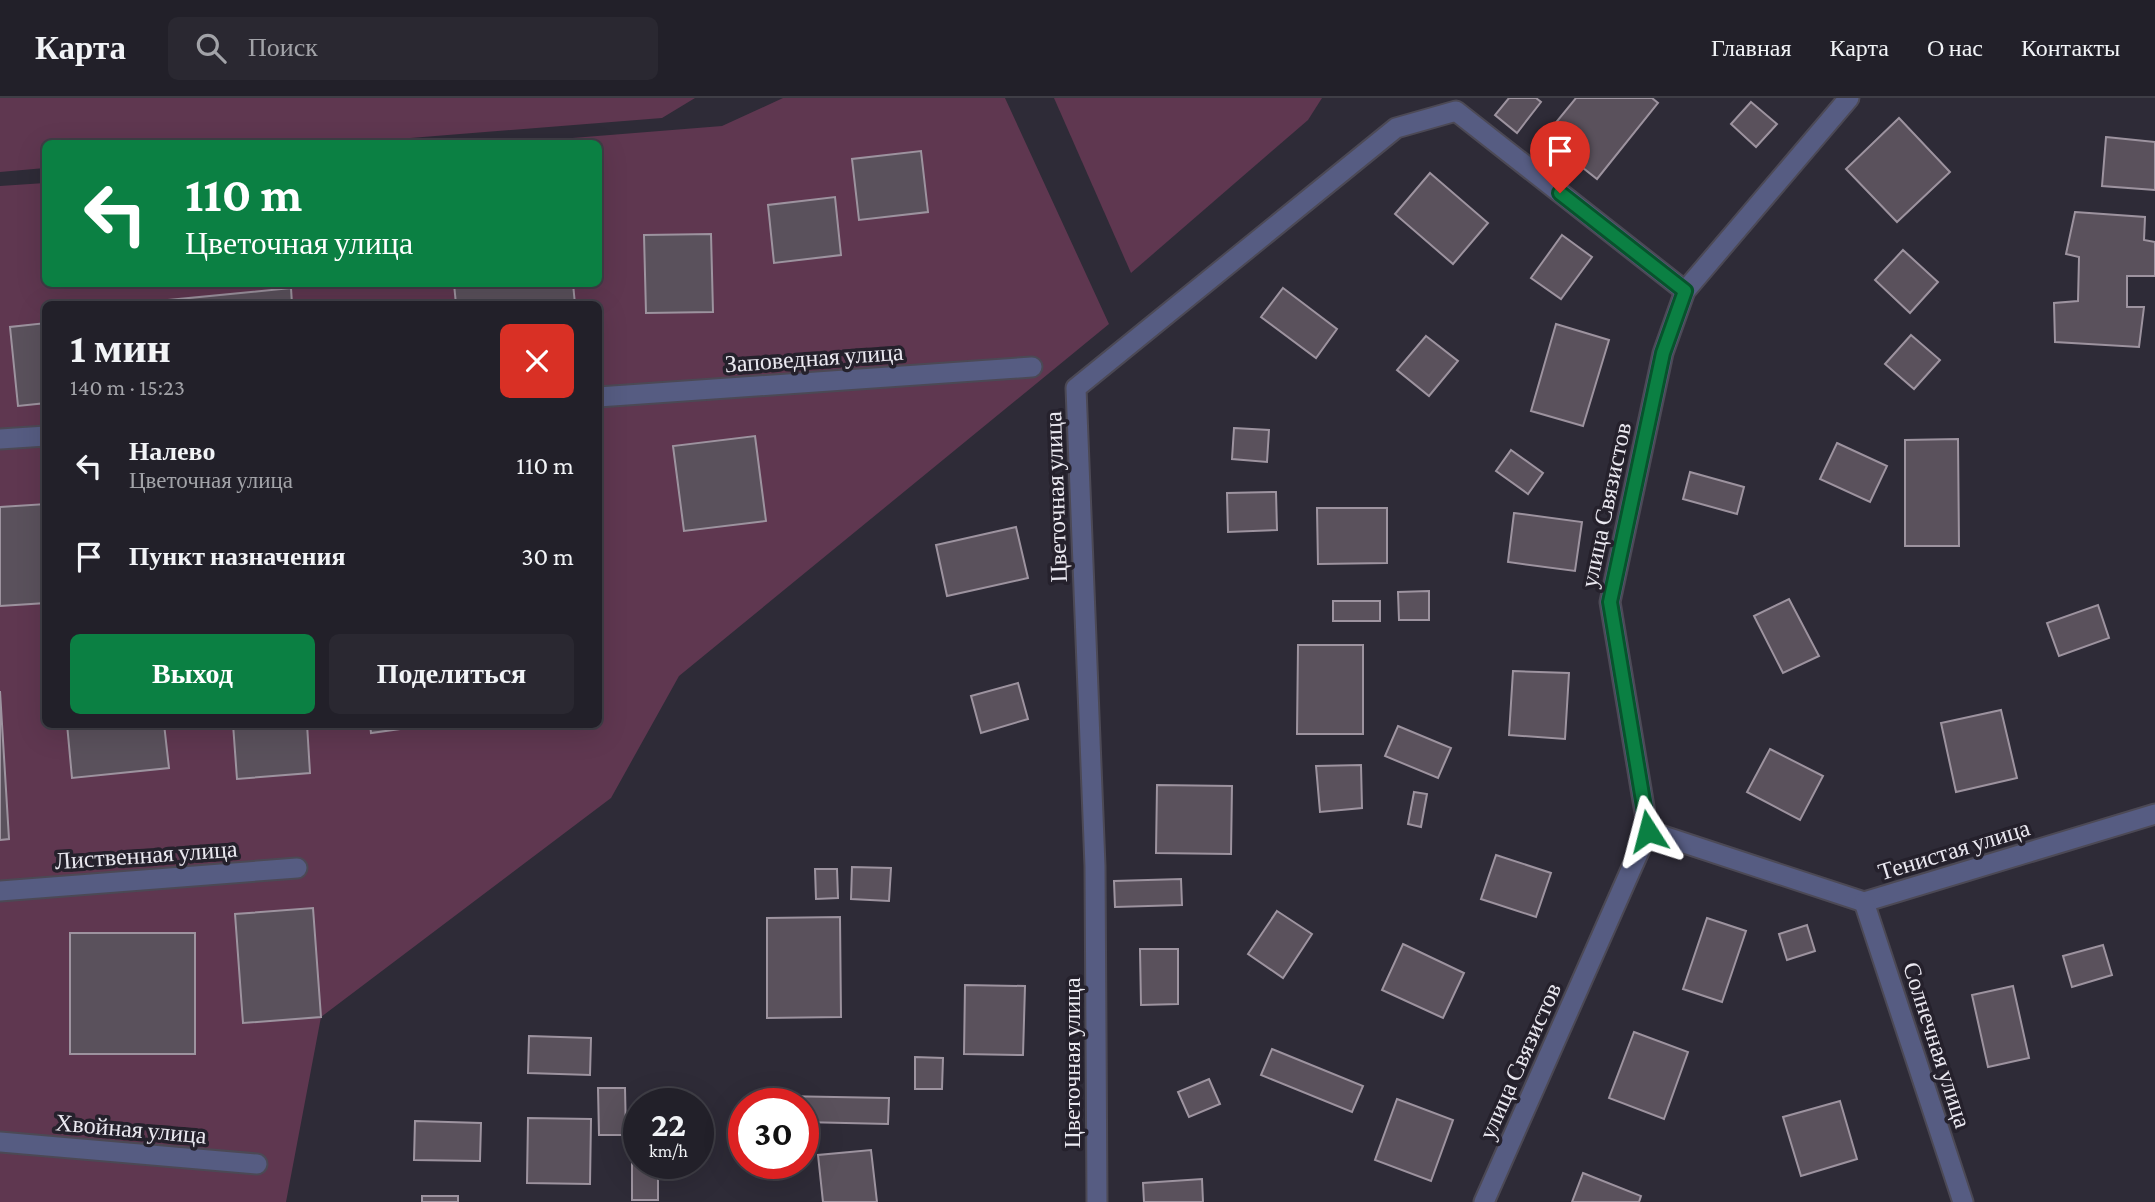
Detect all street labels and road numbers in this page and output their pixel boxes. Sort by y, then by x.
street label: Заповедная улица [724,338,905,377]
street label: Цветочная улица [1039,411,1072,583]
street label: улица Связистов [1575,420,1636,590]
street label: Тенистая улица [1875,814,2033,885]
street label: Лиственная улица [54,835,239,874]
street label: Солнечная улица [1898,958,1977,1132]
street label: Цветочная улица [1058,977,1085,1149]
street label: улица Связистов [1473,978,1566,1143]
street label: Хвойная улица [54,1108,208,1149]

